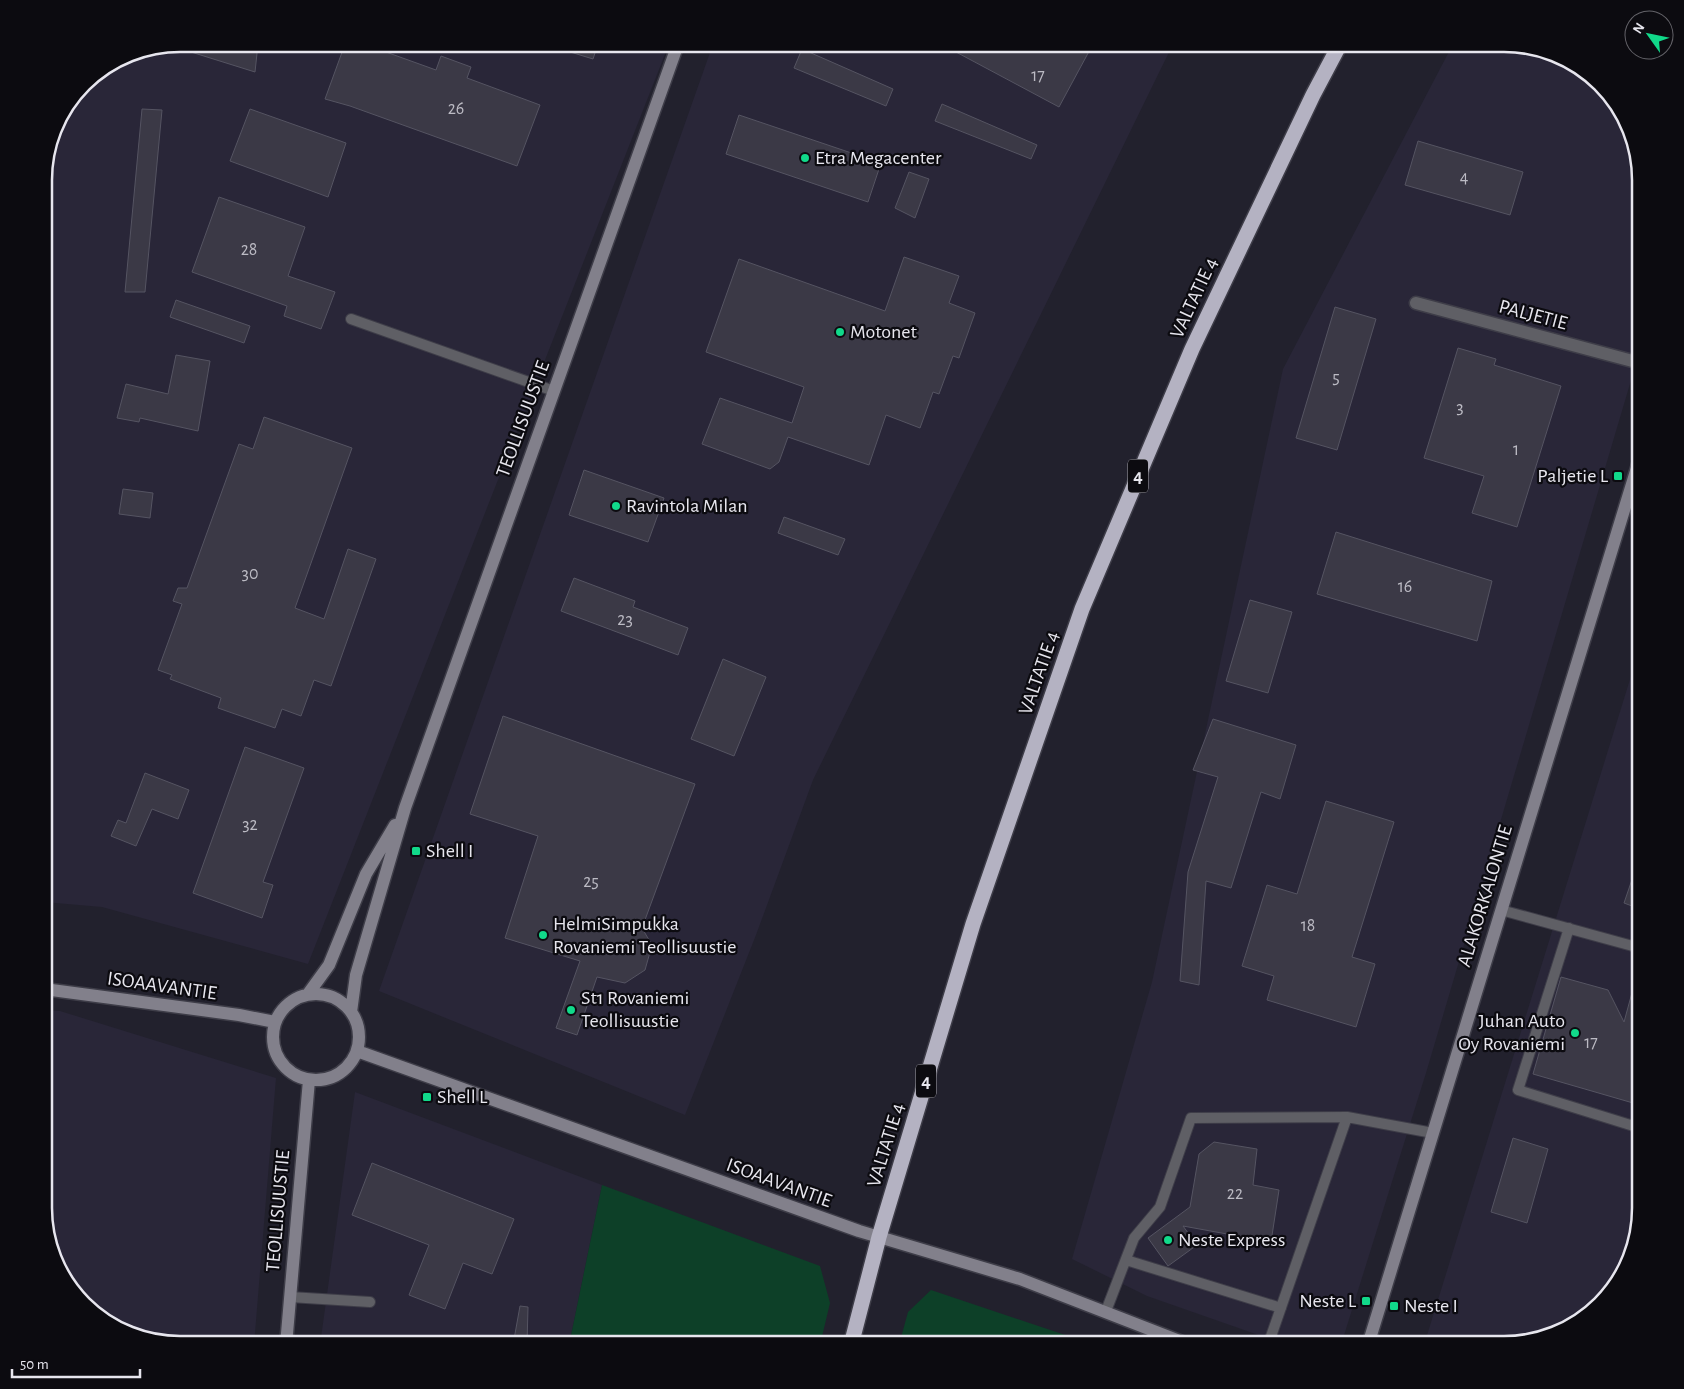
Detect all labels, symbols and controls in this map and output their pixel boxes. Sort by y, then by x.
north arrow [1624,10,1674,60]
text: N [1630,21,1647,36]
house number: 17 [1031,67,1045,85]
house number: 26 [448,100,464,118]
place label: Etra Megacenter [815,148,942,168]
marker: Etra Megacenter [799,152,811,164]
house number: 4 [1460,169,1469,187]
house number: 28 [241,241,257,259]
street label: VALTATIE 4 [1167,255,1221,341]
street label: PALJETIE [1497,296,1570,334]
place label: Motonet [850,322,917,342]
marker: Motonet [834,326,846,338]
street label: TEOLLISUUSTIE [493,358,553,480]
house number: 5 [1332,369,1340,387]
house number: 3 [1456,399,1464,417]
house number: 1 [1513,441,1519,459]
road number: 4 [1128,460,1148,492]
place label: Paljetie L [1537,466,1609,486]
marker: Paljetie L [1612,470,1624,482]
place label: Ravintola Milan [626,496,748,516]
marker: Ravintola Milan [610,500,622,512]
house number: 30 [242,565,258,583]
house number: 16 [1398,578,1412,596]
house number: 23 [617,611,633,629]
street label: VALTATIE 4 [1015,629,1063,717]
house number: 32 [242,816,258,834]
street label: ALAKORKALONTIE [1454,823,1516,969]
place label: Shell I [426,841,473,861]
marker: Shell I [410,845,422,857]
house number: 25 [583,873,599,891]
place label: HelmiSimpukka Rovaniemi Teollisuustie [553,914,737,957]
house number: 18 [1301,917,1315,935]
marker: HelmiSimpukka Rovaniemi Teollisuustie [537,929,549,941]
street label: ISOAAVANTIE [106,968,218,1004]
place label: St1 Rovaniemi Teollisuustie [581,988,689,1031]
marker: St1 Rovaniemi Teollisuustie [565,1004,577,1016]
place label: Juhan Auto Oy Rovaniemi [1458,1011,1565,1054]
marker: Juhan Auto Oy Rovaniemi [1569,1027,1581,1039]
house number: 17 [1584,1034,1598,1052]
road number: 4 [916,1064,936,1098]
place label: Shell L [437,1087,488,1107]
marker: Shell L [421,1091,433,1103]
street label: VALTATIE 4 [864,1101,908,1189]
street label: TEOLLISUUSTIE [263,1149,293,1273]
street label: ISOAAVANTIE [724,1155,835,1211]
house number: 22 [1227,1185,1243,1203]
place label: Neste Express [1178,1230,1285,1250]
marker: Neste Express [1162,1234,1174,1246]
place label: Neste L [1299,1291,1357,1311]
marker: Neste L [1360,1295,1372,1307]
place label: Neste I [1404,1296,1458,1316]
marker: Neste I [1388,1300,1400,1312]
scale bar [12,1346,140,1378]
text: 50 m [20,1357,49,1372]

